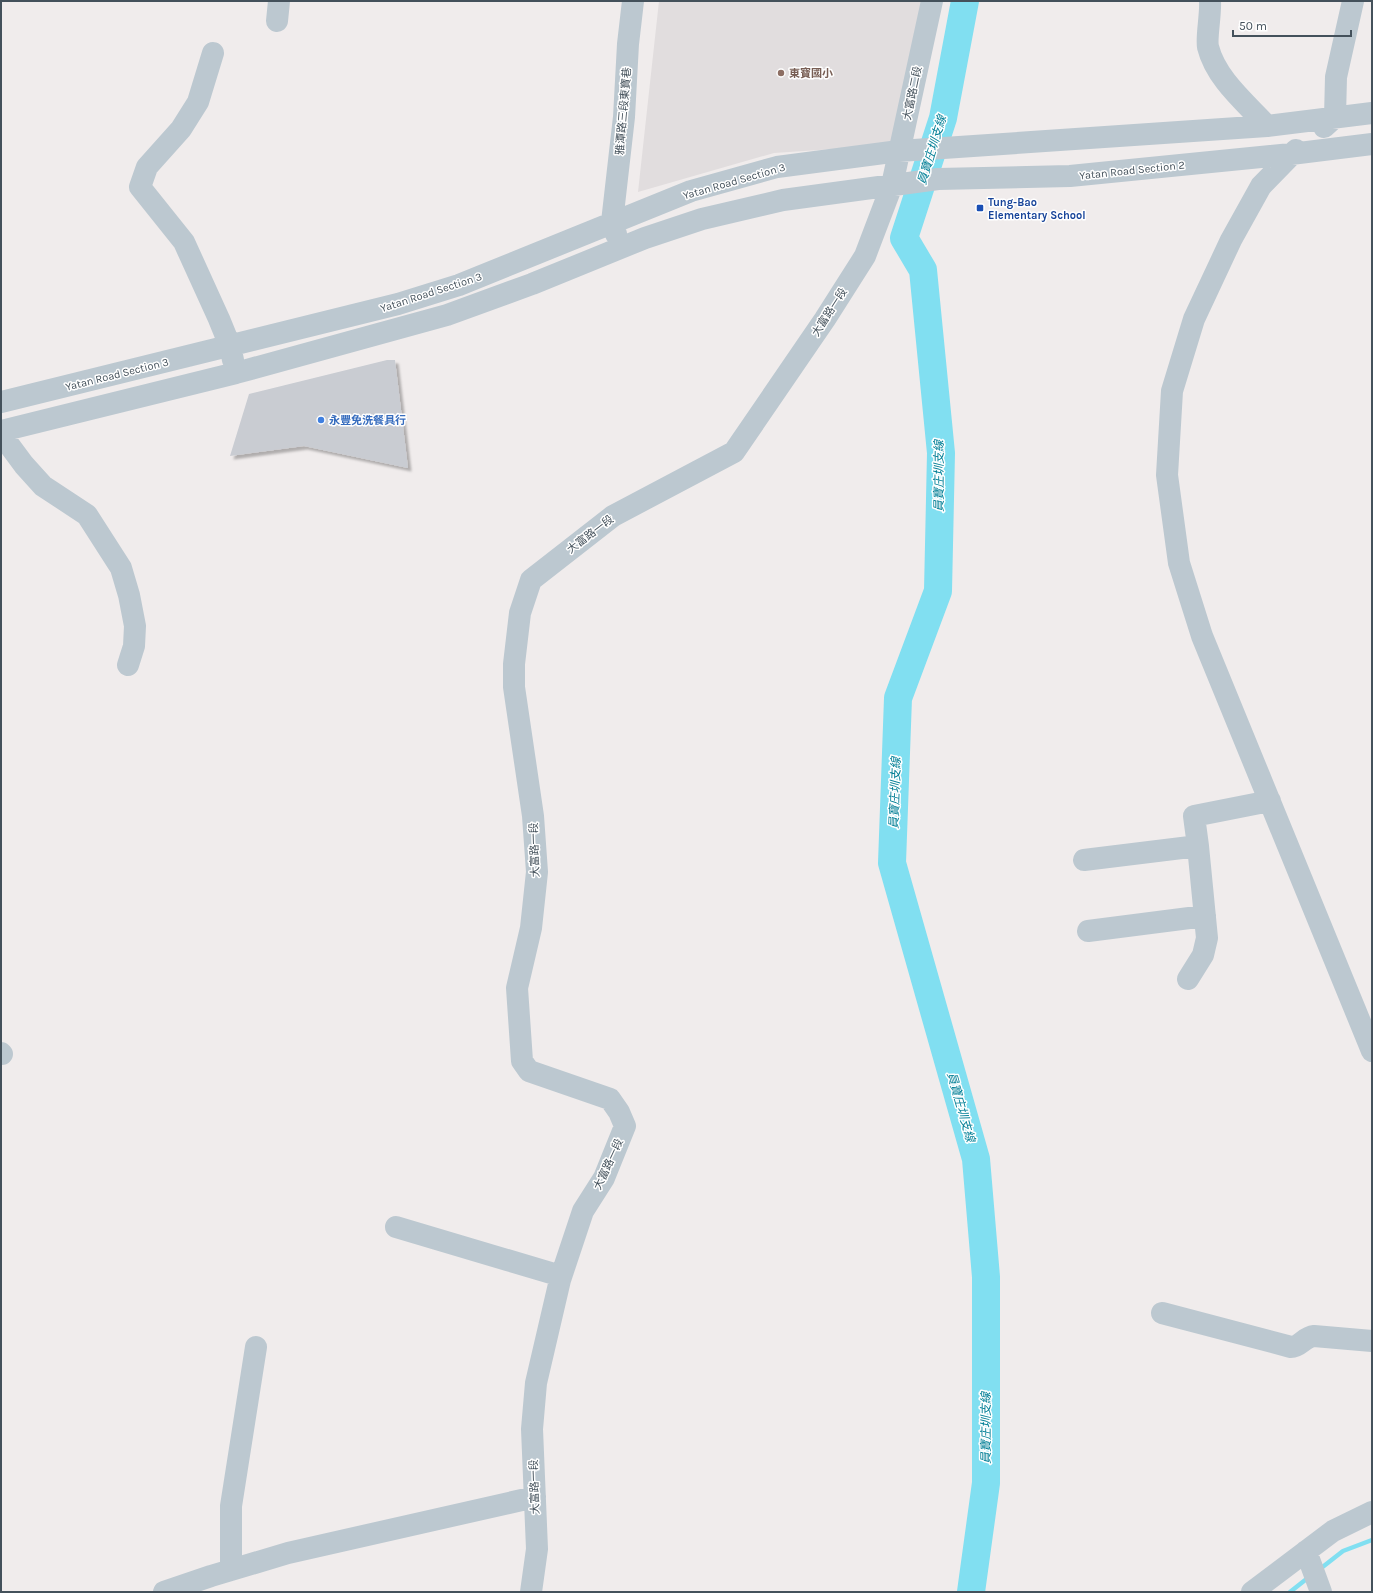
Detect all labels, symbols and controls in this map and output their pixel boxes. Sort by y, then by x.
scale bar [1233,12,1351,38]
text: 50 m [1239,19,1267,33]
street label: 大富路二段 [900,65,925,121]
street label: 雅潭路三段東寶巷 [613,67,634,155]
place label: 東寶國小 [789,67,833,80]
marker: 東寶國小 [776,68,786,78]
water label: 員寶庄圳支線 [915,112,950,186]
street label: Yatan Road Section 2 [1079,159,1185,182]
street label: Yatan Road Section 3 [681,161,787,202]
place label: Tung-Bao Elementary School [988,196,1086,222]
marker: Tung-Bao Elementary School [975,203,985,213]
street label: Yatan Road Section 3 [379,270,484,315]
street label: 大富路一段 [809,286,850,339]
street label: Yatan Road Section 3 [64,355,170,394]
place label: 永豐免洗餐具行 [329,414,406,427]
marker: 永豐免洗餐具行 [316,415,326,425]
water label: 員寶庄圳支線 [932,438,946,512]
street label: 大富路一段 [564,513,616,556]
water label: 員寶庄圳支線 [887,755,903,829]
street label: 大富路一段 [527,822,542,878]
water label: 員寶庄圳支線 [944,1070,978,1145]
street label: 大富路一段 [591,1137,626,1192]
water label: 員寶庄圳支線 [979,1390,993,1464]
street label: 大富路一段 [527,1459,542,1515]

